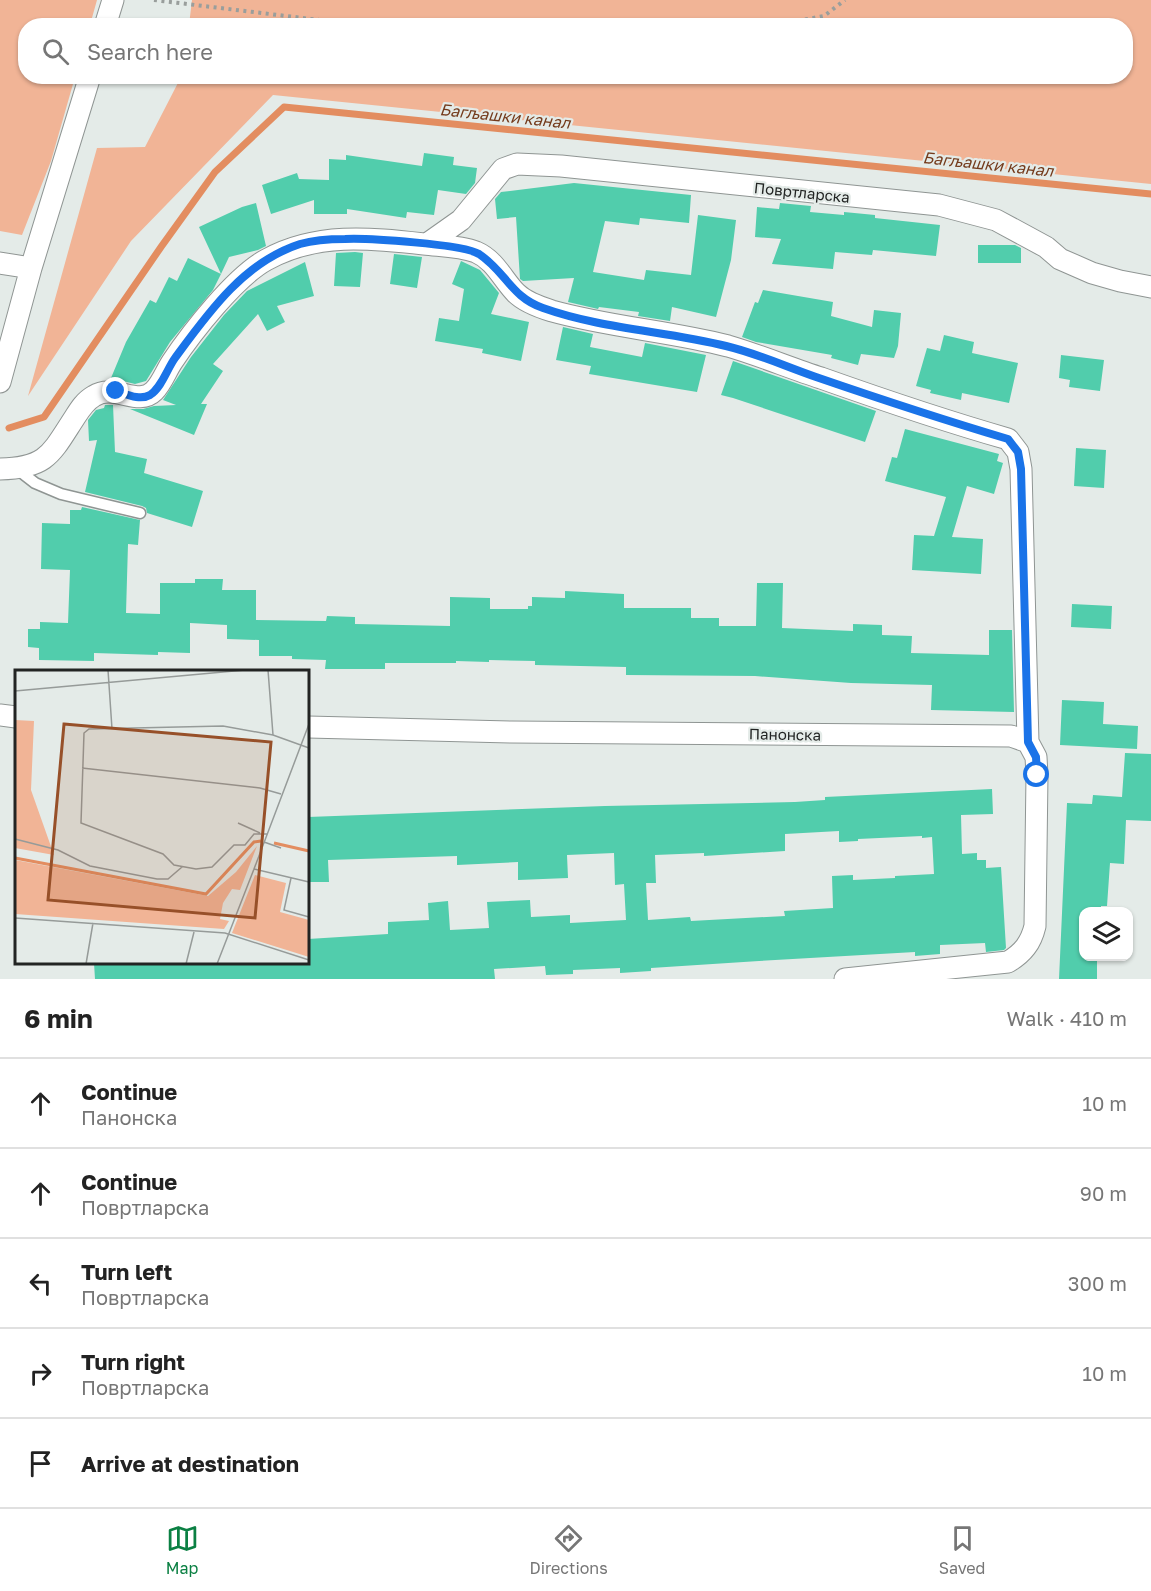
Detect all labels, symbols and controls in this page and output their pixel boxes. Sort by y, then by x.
search box [18,18,1133,84]
icon: search [39,35,72,68]
text: Search here [87,38,213,65]
water label: Багљашки канал [439,99,573,133]
water label: Багљашки канал [922,147,1056,181]
street label: Повртларска [753,178,851,206]
route end [102,377,128,403]
inset map [15,670,309,964]
street label: Панонска [749,724,821,744]
route start [1023,761,1049,787]
map controls [1079,907,1133,961]
button: layers [1079,907,1133,961]
text: 6 min [24,1003,93,1034]
text: Walk · 410 m [1007,1006,1127,1030]
text: Continue [81,1078,177,1105]
icon: ahead [24,1087,57,1120]
text: 10 m [1082,1091,1127,1115]
text: Панонска [81,1105,177,1129]
text: Continue [81,1168,177,1195]
icon: ahead [24,1177,57,1210]
text: 90 m [1080,1181,1127,1205]
text: Повртларска [81,1195,209,1219]
text: Turn left [81,1258,172,1285]
icon: left [24,1267,57,1300]
text: 300 m [1068,1271,1127,1295]
text: Повртларска [81,1285,209,1309]
text: Turn right [81,1348,185,1375]
icon: right [24,1357,57,1390]
text: 10 m [1082,1361,1127,1385]
text: Повртларска [81,1375,209,1399]
icon: arrive [24,1447,57,1480]
text: Arrive at destination [81,1450,299,1477]
tab: Map [166,1522,199,1578]
tab: Directions [530,1522,608,1578]
tab: Saved [939,1522,985,1578]

